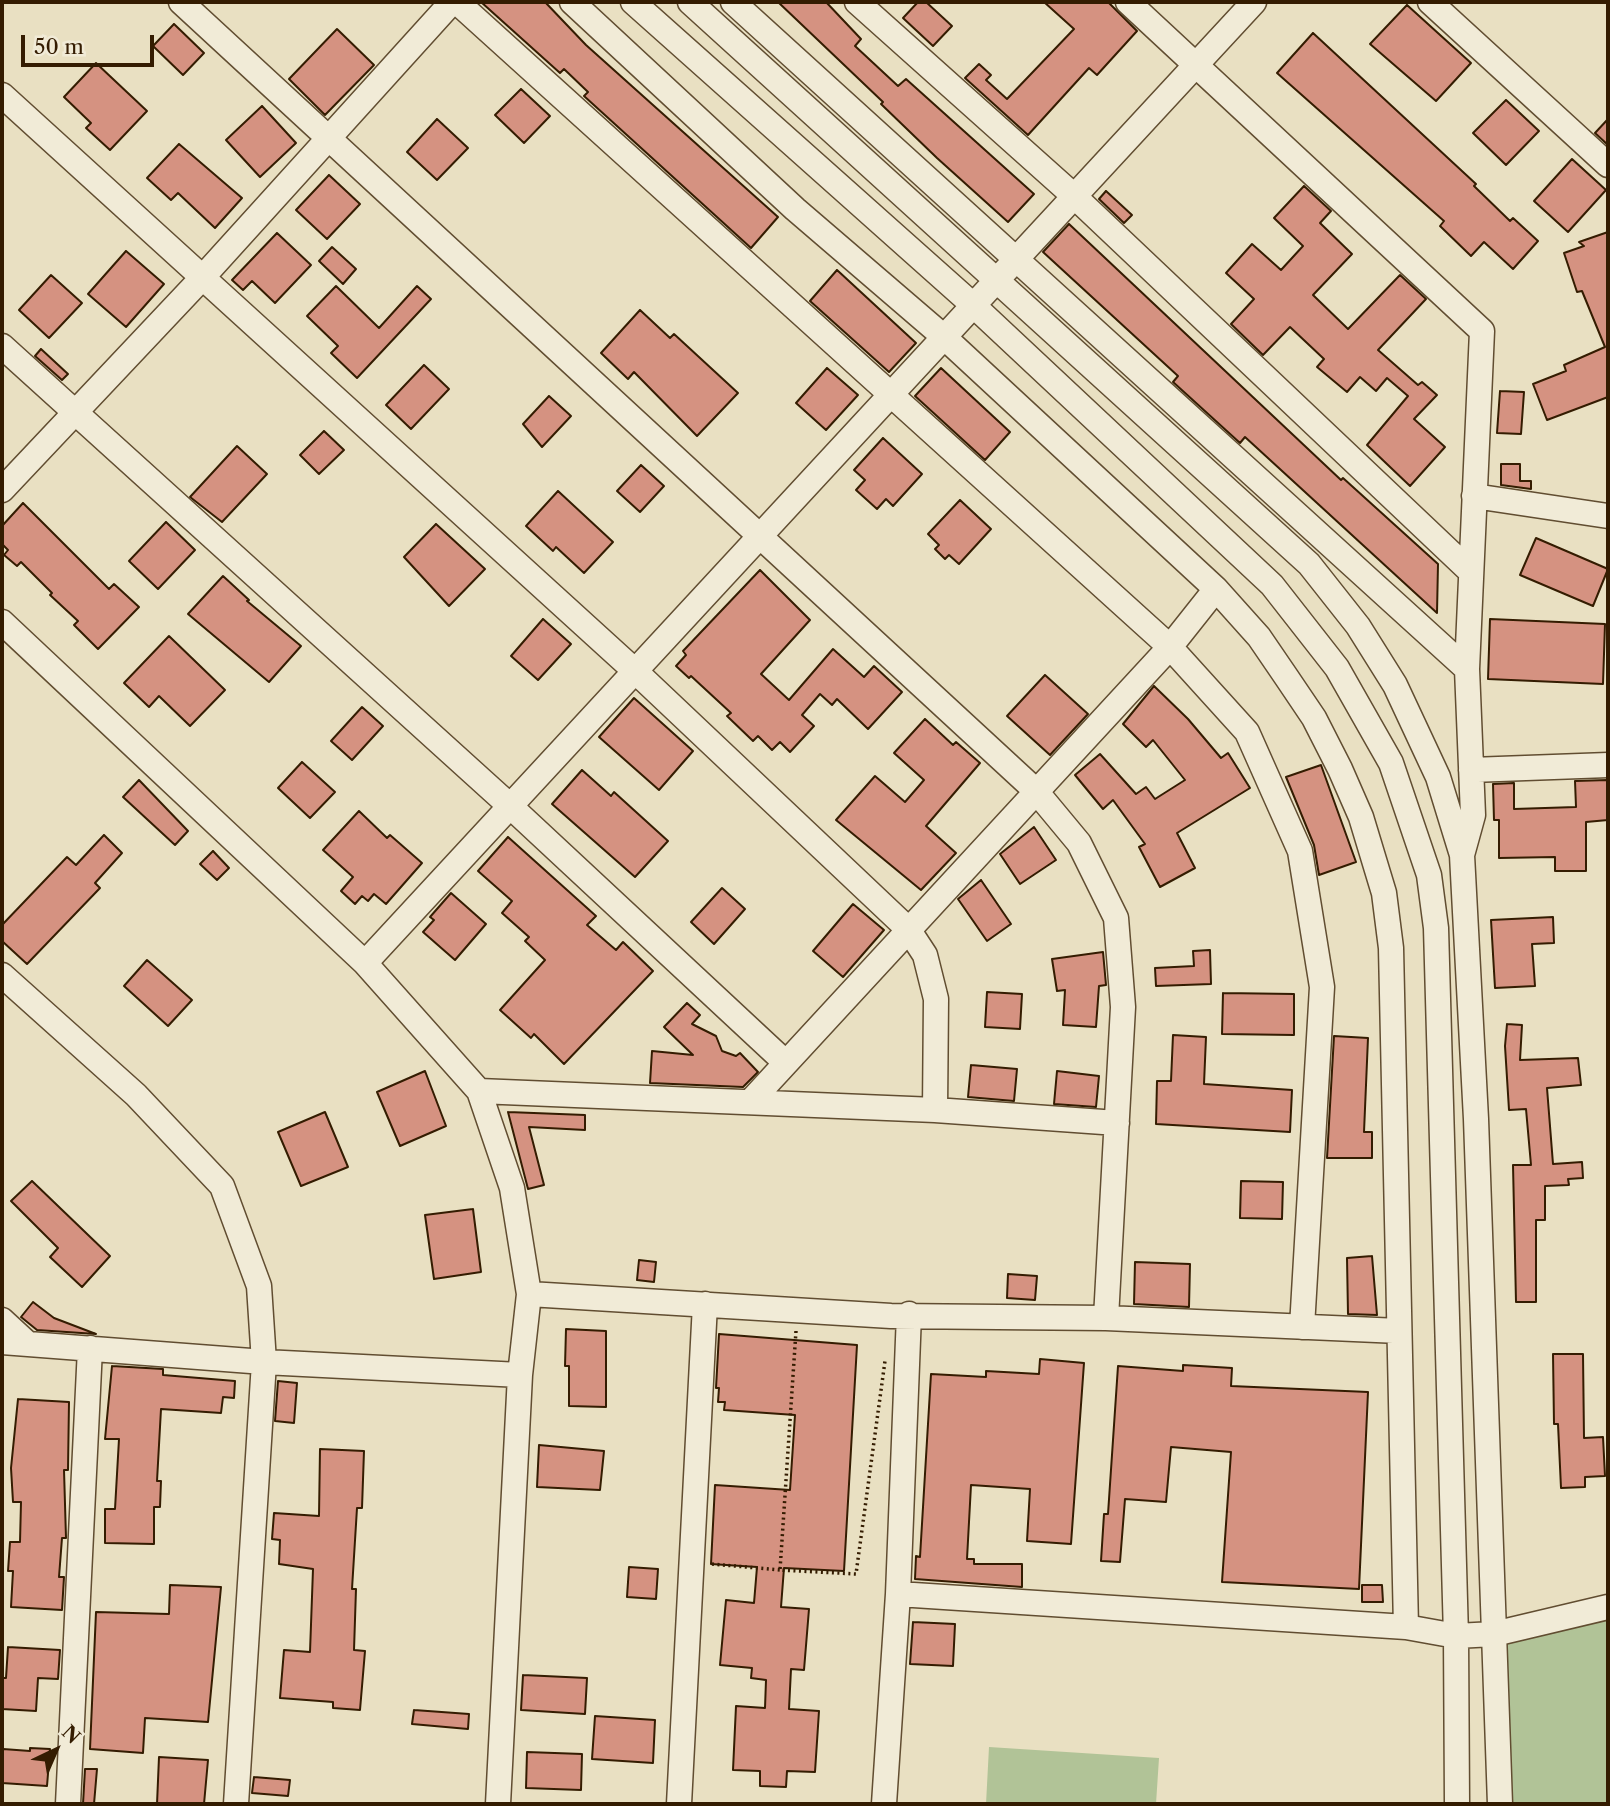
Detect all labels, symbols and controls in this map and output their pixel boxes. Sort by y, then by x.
scale bar [24,21,158,65]
text: 50 m [34,34,84,59]
north arrow [21,1715,91,1785]
text: N [57,1721,85,1749]

